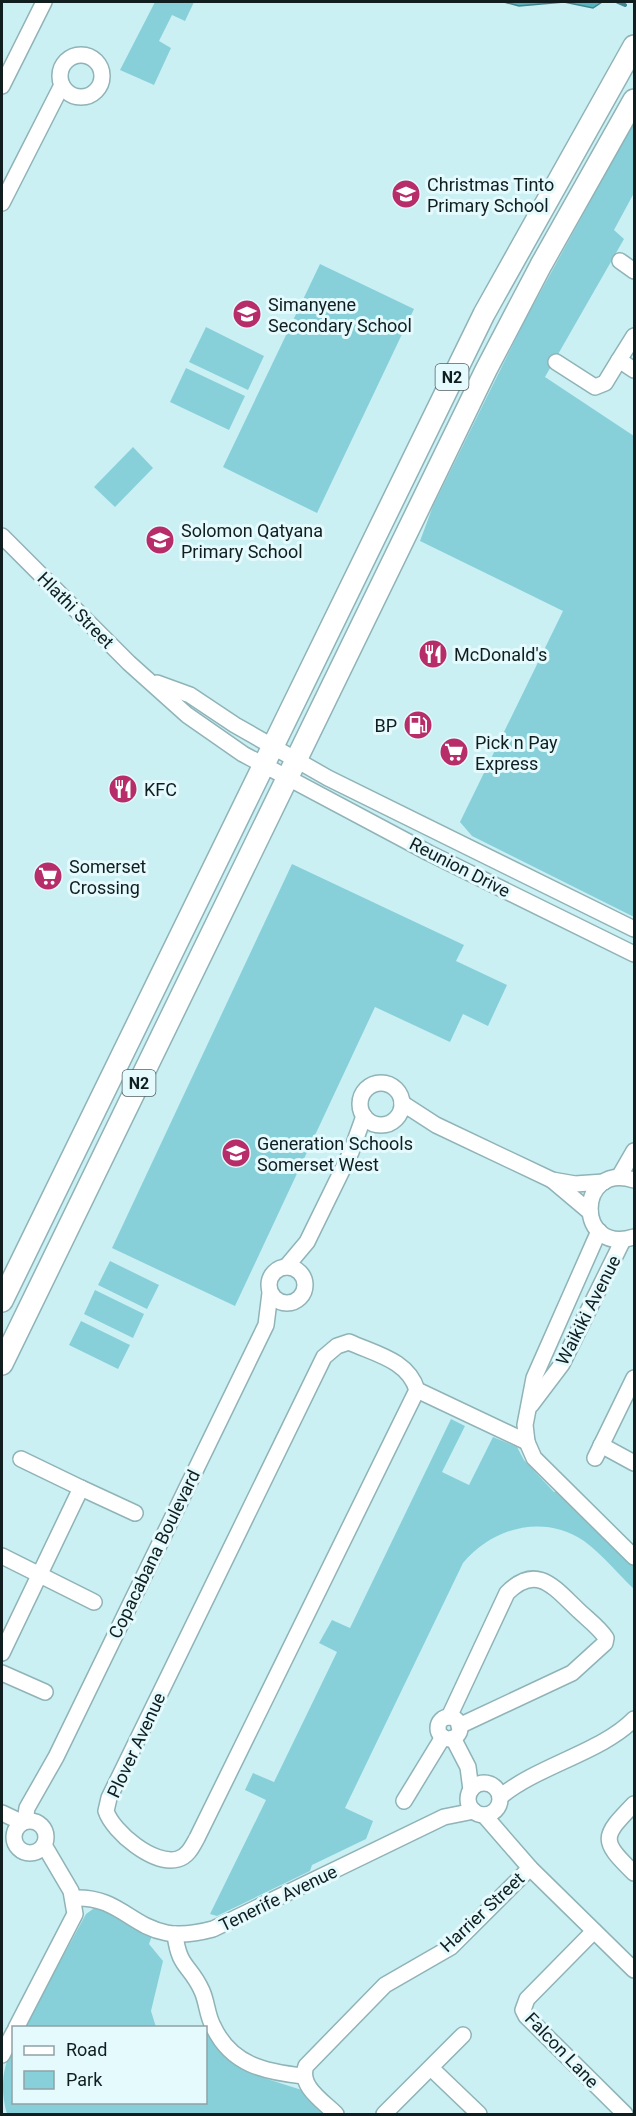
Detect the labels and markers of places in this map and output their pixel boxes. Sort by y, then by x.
place label: Christmas Tinto Primary School [427,174,554,216]
school or university icon: Christmas Tinto Primary School [390,178,422,210]
place label: Simanyene Secondary School [268,294,412,336]
school or university icon: Simanyene Secondary School [231,298,263,330]
place label: Solomon Qatyana Primary School [181,520,323,562]
school or university icon: Solomon Qatyana Primary School [144,524,176,556]
restaurant icon: McDonald's [417,638,449,670]
place label: McDonald's [454,644,547,665]
fuel station icon: BP [402,709,434,741]
place label: BP [374,715,397,736]
place label: Pick n Pay Express [475,732,558,774]
supermarket icon: Pick n Pay Express [438,736,470,768]
restaurant icon: KFC [107,773,139,805]
place label: KFC [144,779,177,800]
place label: Somerset Crossing [69,856,146,898]
supermarket icon: Somerset Crossing [32,860,64,892]
place label: Generation Schools Somerset West [257,1133,413,1175]
school or university icon: Generation Schools Somerset West [220,1137,252,1169]

